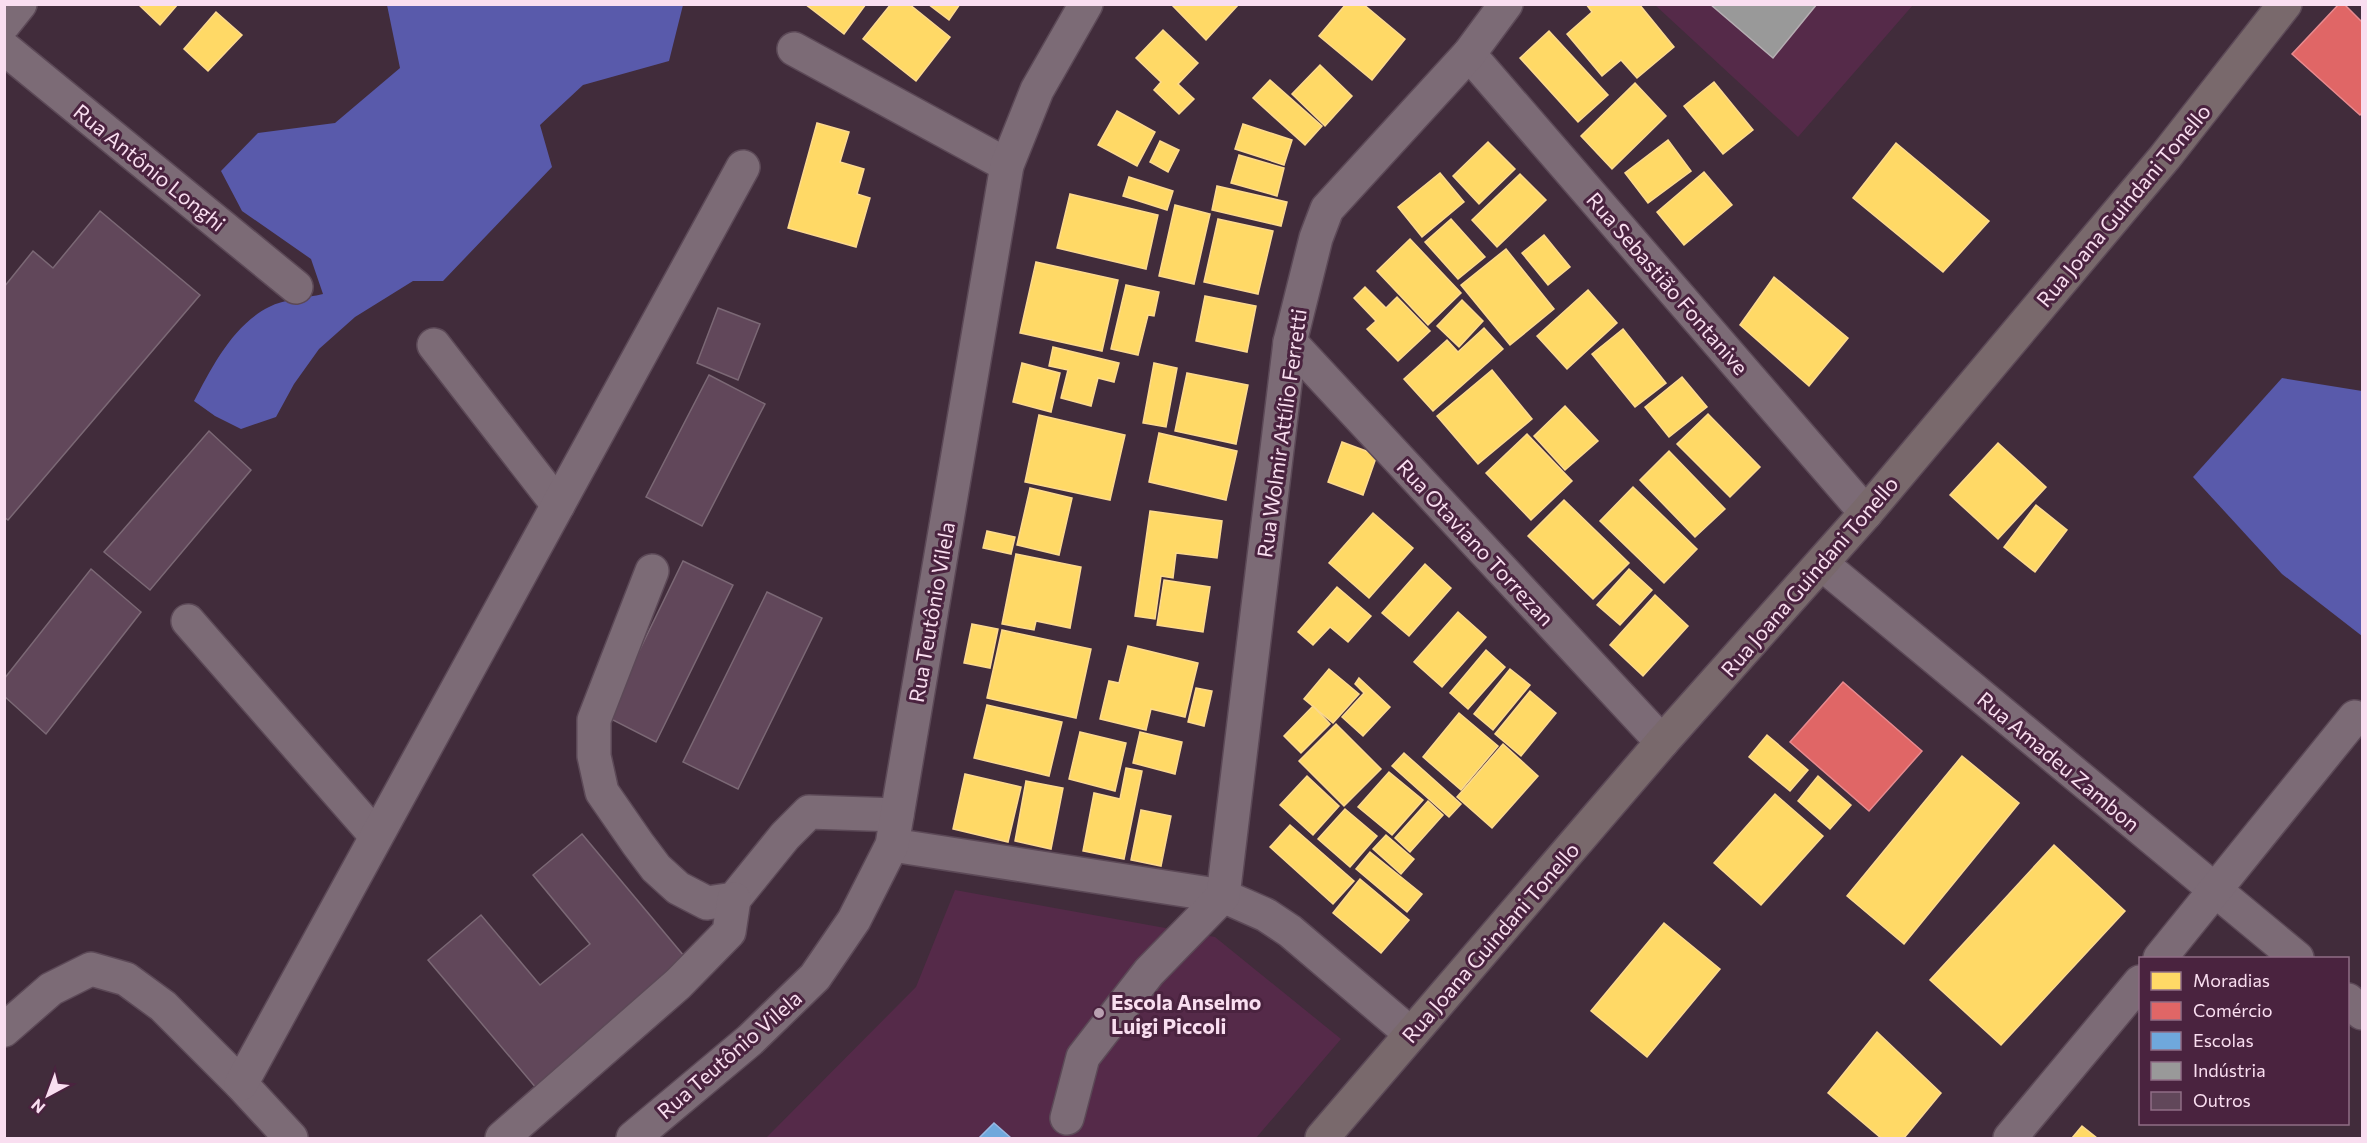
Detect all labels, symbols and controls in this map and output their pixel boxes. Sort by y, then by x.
street label: Rua Antônio Longhi [69,98,231,236]
street label: Rua Joana Guindani Tonello [2031,98,2215,312]
street label: Rua Sebastião Fontanive [1582,187,1754,379]
street label: Rua Wolmir Attílio Ferretti [1251,307,1311,559]
street label: Rua Otaviano Torrezan [1392,454,1560,630]
street label: Rua Joana Guindani Tonello [1715,471,1903,681]
street label: Rua Teutônio Vilela [903,520,959,704]
street label: Rua Amadeu Zambon [1973,686,2145,836]
street label: Rua Joana Guindani Tonello [1396,837,1584,1047]
legend [2139,957,2349,1125]
text: Moradias [2193,969,2270,991]
street label: Rua Teutônio Vilela [652,985,806,1123]
place label: Escola Anselmo Luigi Piccoli [1111,989,1261,1038]
text: Comércio [2193,999,2272,1021]
marker: Escola Anselmo Luigi Piccoli [1092,1006,1106,1020]
text: Escolas [2193,1029,2254,1051]
text: Indústria [2193,1059,2266,1081]
north arrow [18,1065,78,1125]
text: Outros [2193,1089,2251,1111]
text: N [27,1096,49,1118]

